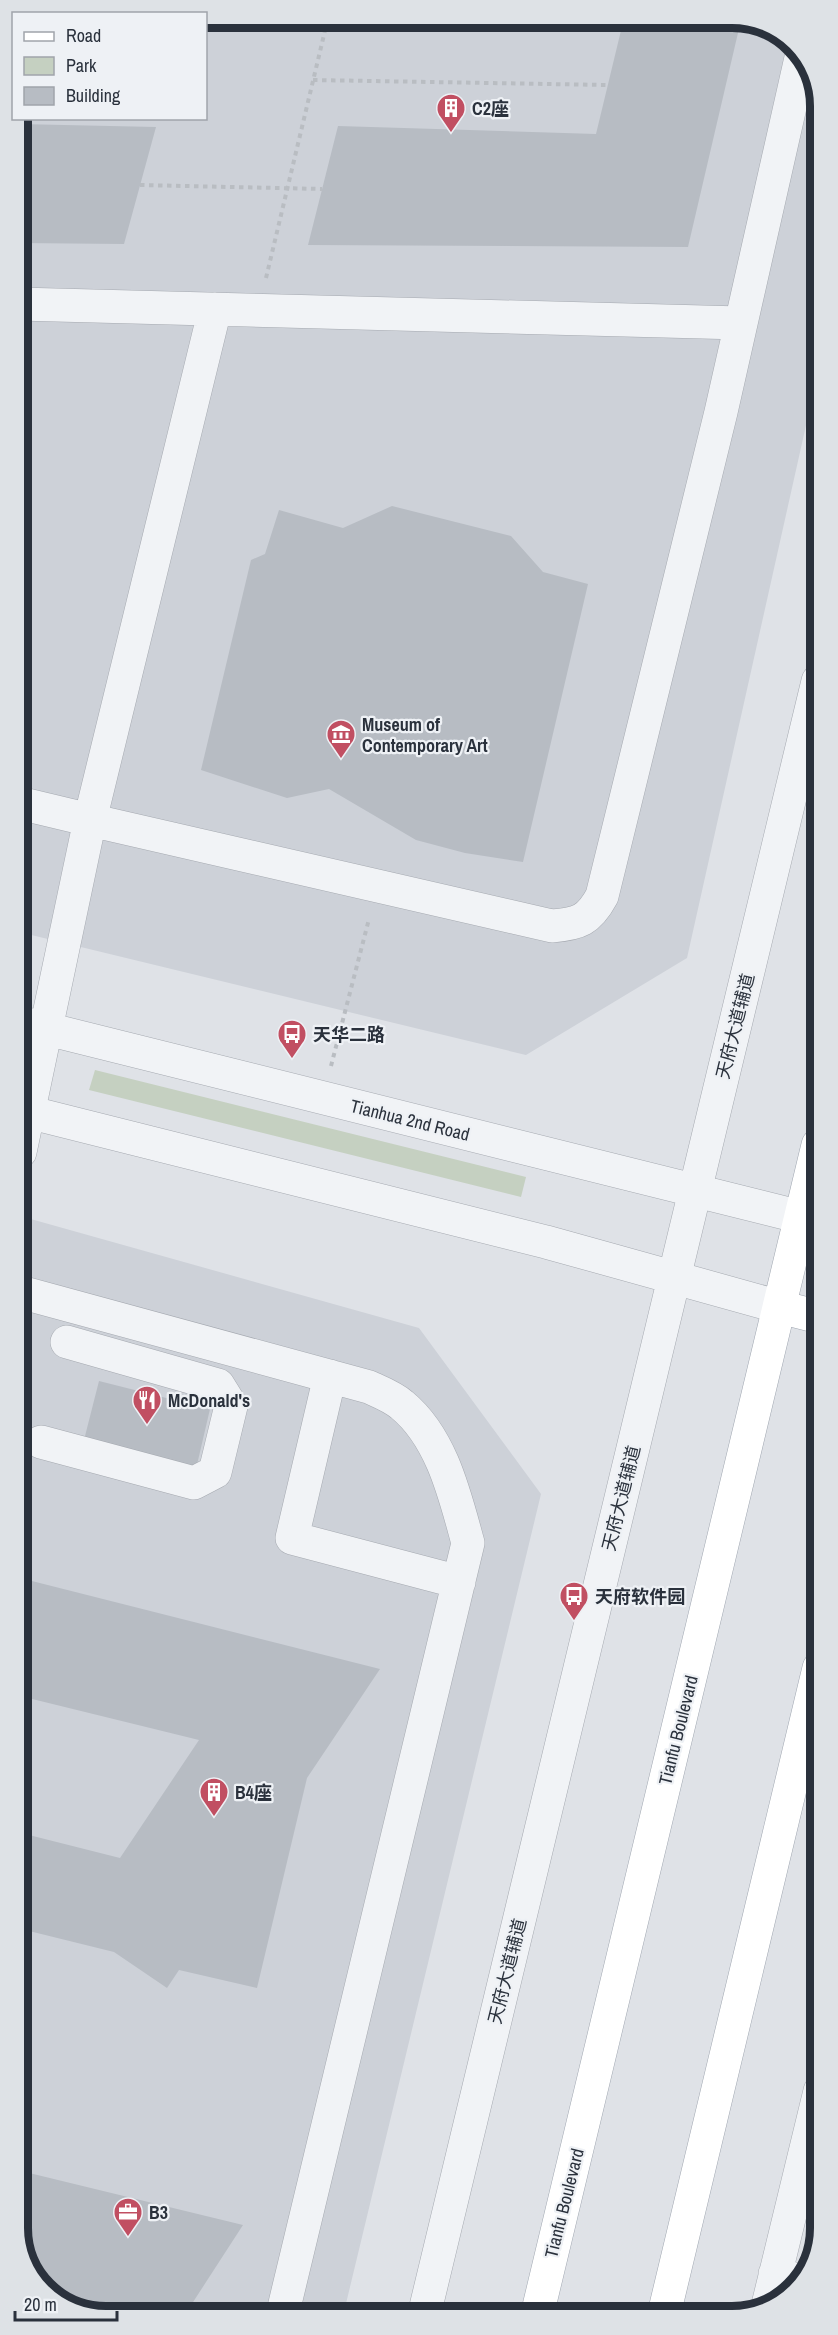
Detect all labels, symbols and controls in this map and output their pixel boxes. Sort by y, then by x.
legend [12,12,207,120]
text: Road [66,23,101,48]
text: Park [66,53,97,78]
text: Building [66,83,121,108]
building icon: C2座 [435,92,467,134]
place label: C2座 [472,96,509,121]
place label: Museum of Contemporary Art [362,712,488,758]
museum icon: Museum of Contemporary Art [325,718,357,760]
street label: 天府大道辅道 [710,971,760,1081]
bus stop icon: 天华二路 [276,1018,308,1060]
place label: 天华二路 [313,1022,385,1047]
street label: Tianhua 2nd Road [348,1093,472,1147]
restaurant icon: McDonald's [131,1384,163,1426]
place label: McDonald's [168,1388,250,1413]
street label: 天府大道辅道 [596,1443,646,1553]
bus stop icon: 天府软件园 [558,1580,590,1622]
place label: 天府软件园 [595,1584,685,1609]
street label: Tianfu Boulevard [652,1673,704,1787]
building icon: B4座 [198,1776,230,1818]
place label: B4座 [235,1780,272,1805]
street label: 天府大道辅道 [482,1916,532,2026]
street label: Tianfu Boulevard [538,2146,590,2260]
office icon: B3 [112,2196,144,2238]
place label: B3 [149,2200,168,2225]
scale bar [15,2284,117,2322]
text: 20 m [24,2292,57,2317]

